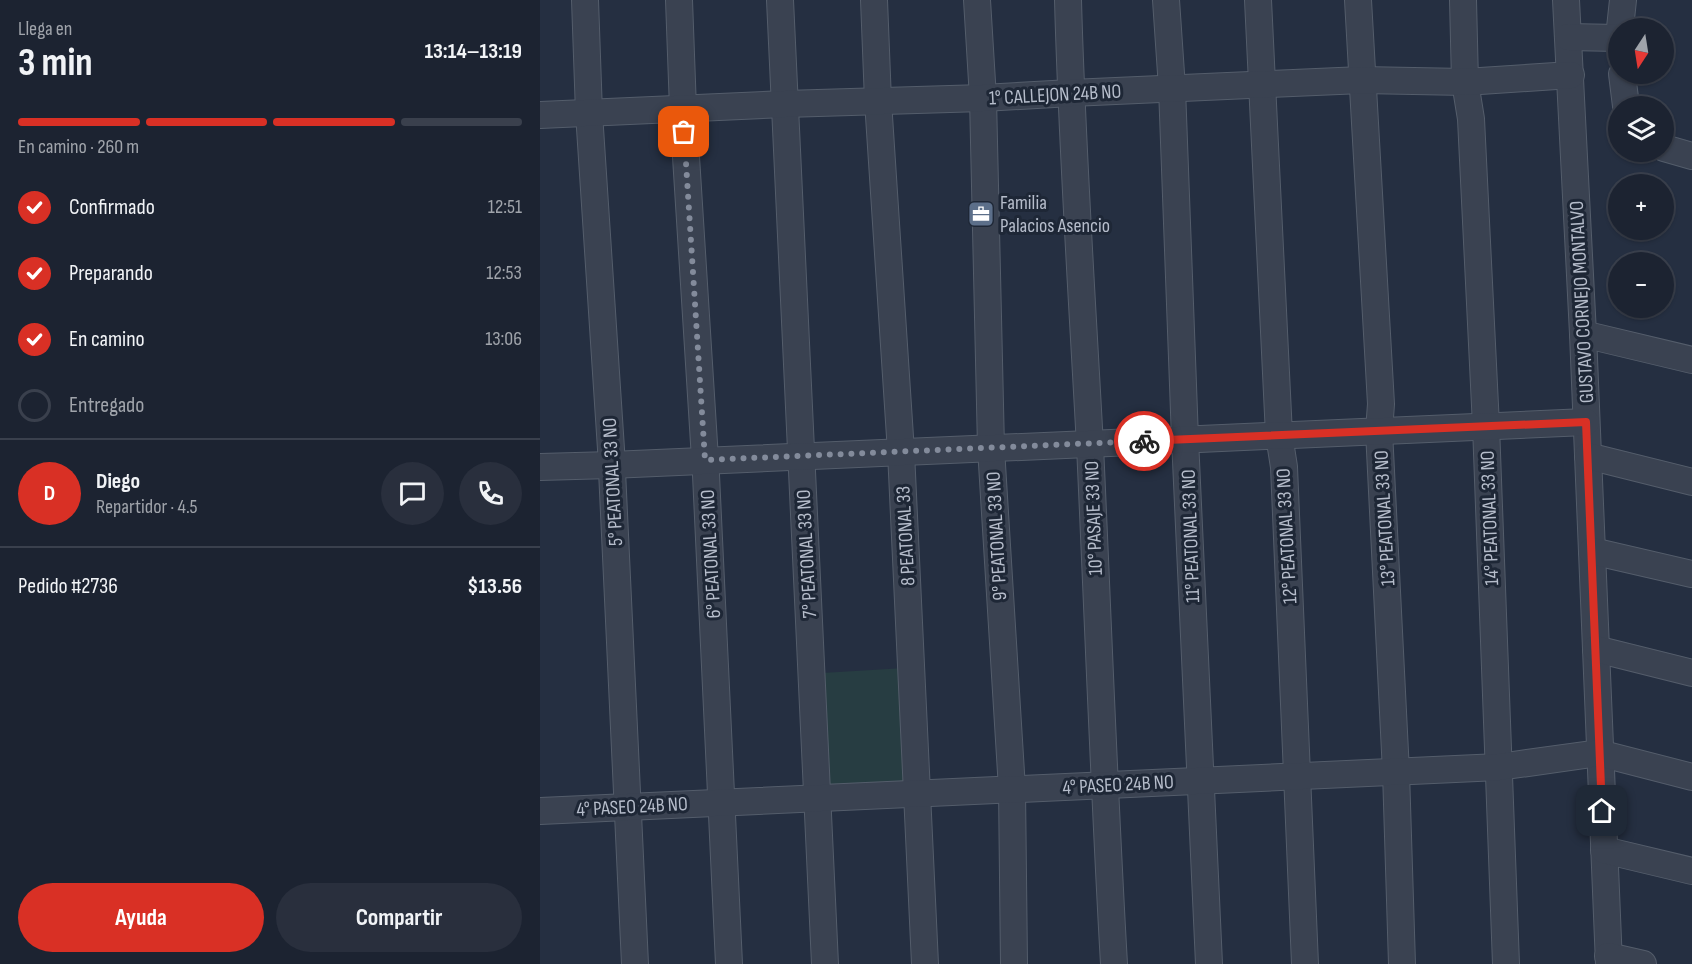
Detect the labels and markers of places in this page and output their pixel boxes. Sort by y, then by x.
pin [658,106,709,157]
place label: Familia Palacios Asencio [1000,191,1110,238]
office icon: Familia Palacios Asencio [966,199,996,229]
pin [1576,785,1627,836]

